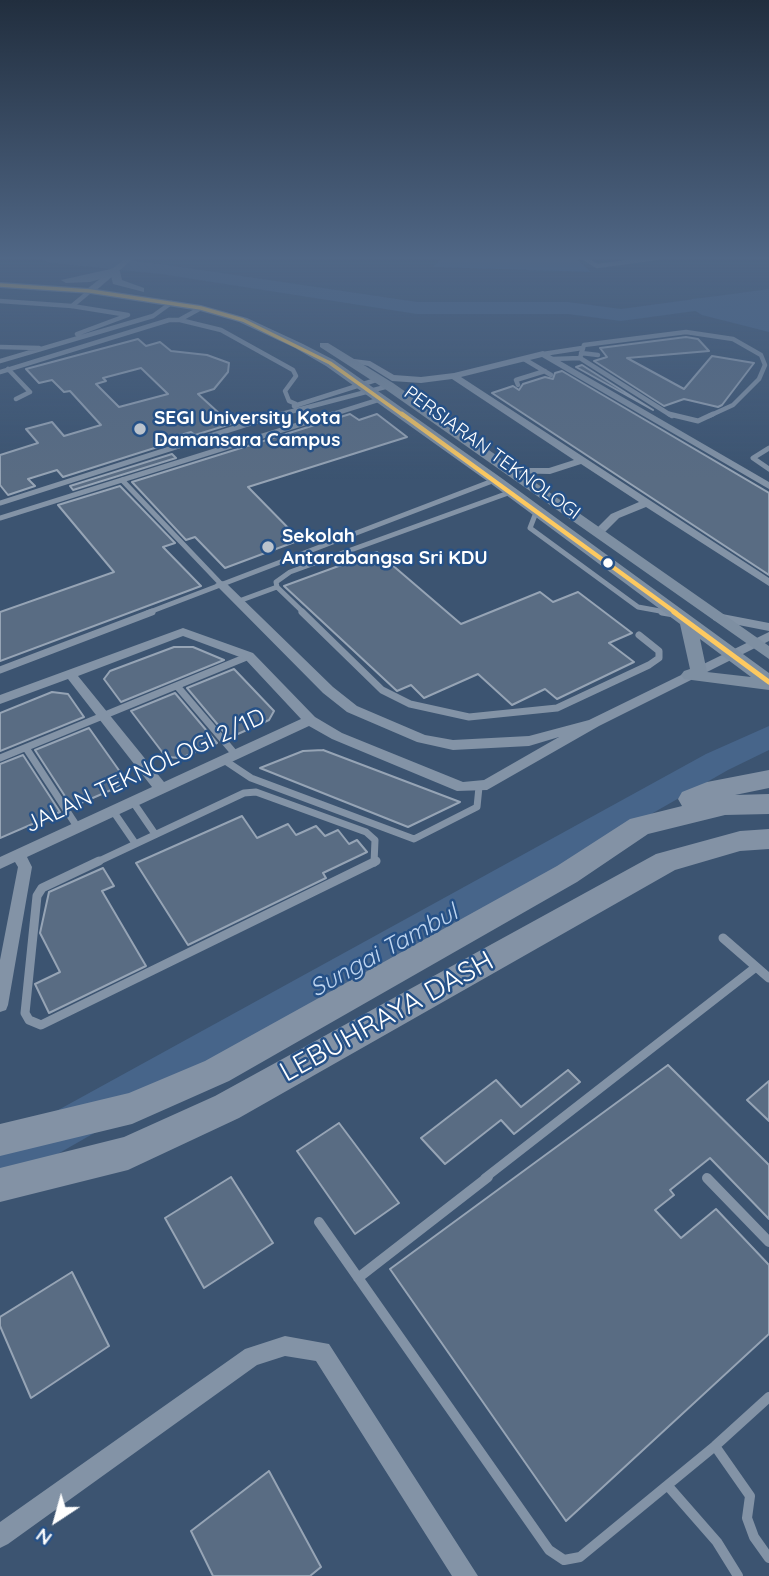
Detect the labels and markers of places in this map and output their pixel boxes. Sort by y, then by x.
place label: SEGI University Kota Damansara Campus [154,407,341,451]
marker: SEGI University Kota Damansara Campus [132,421,148,437]
place label: Sekolah Antarabangsa Sri KDU [282,525,488,569]
marker: Sekolah Antarabangsa Sri KDU [260,539,276,555]
unlabelled marker [601,556,615,570]

